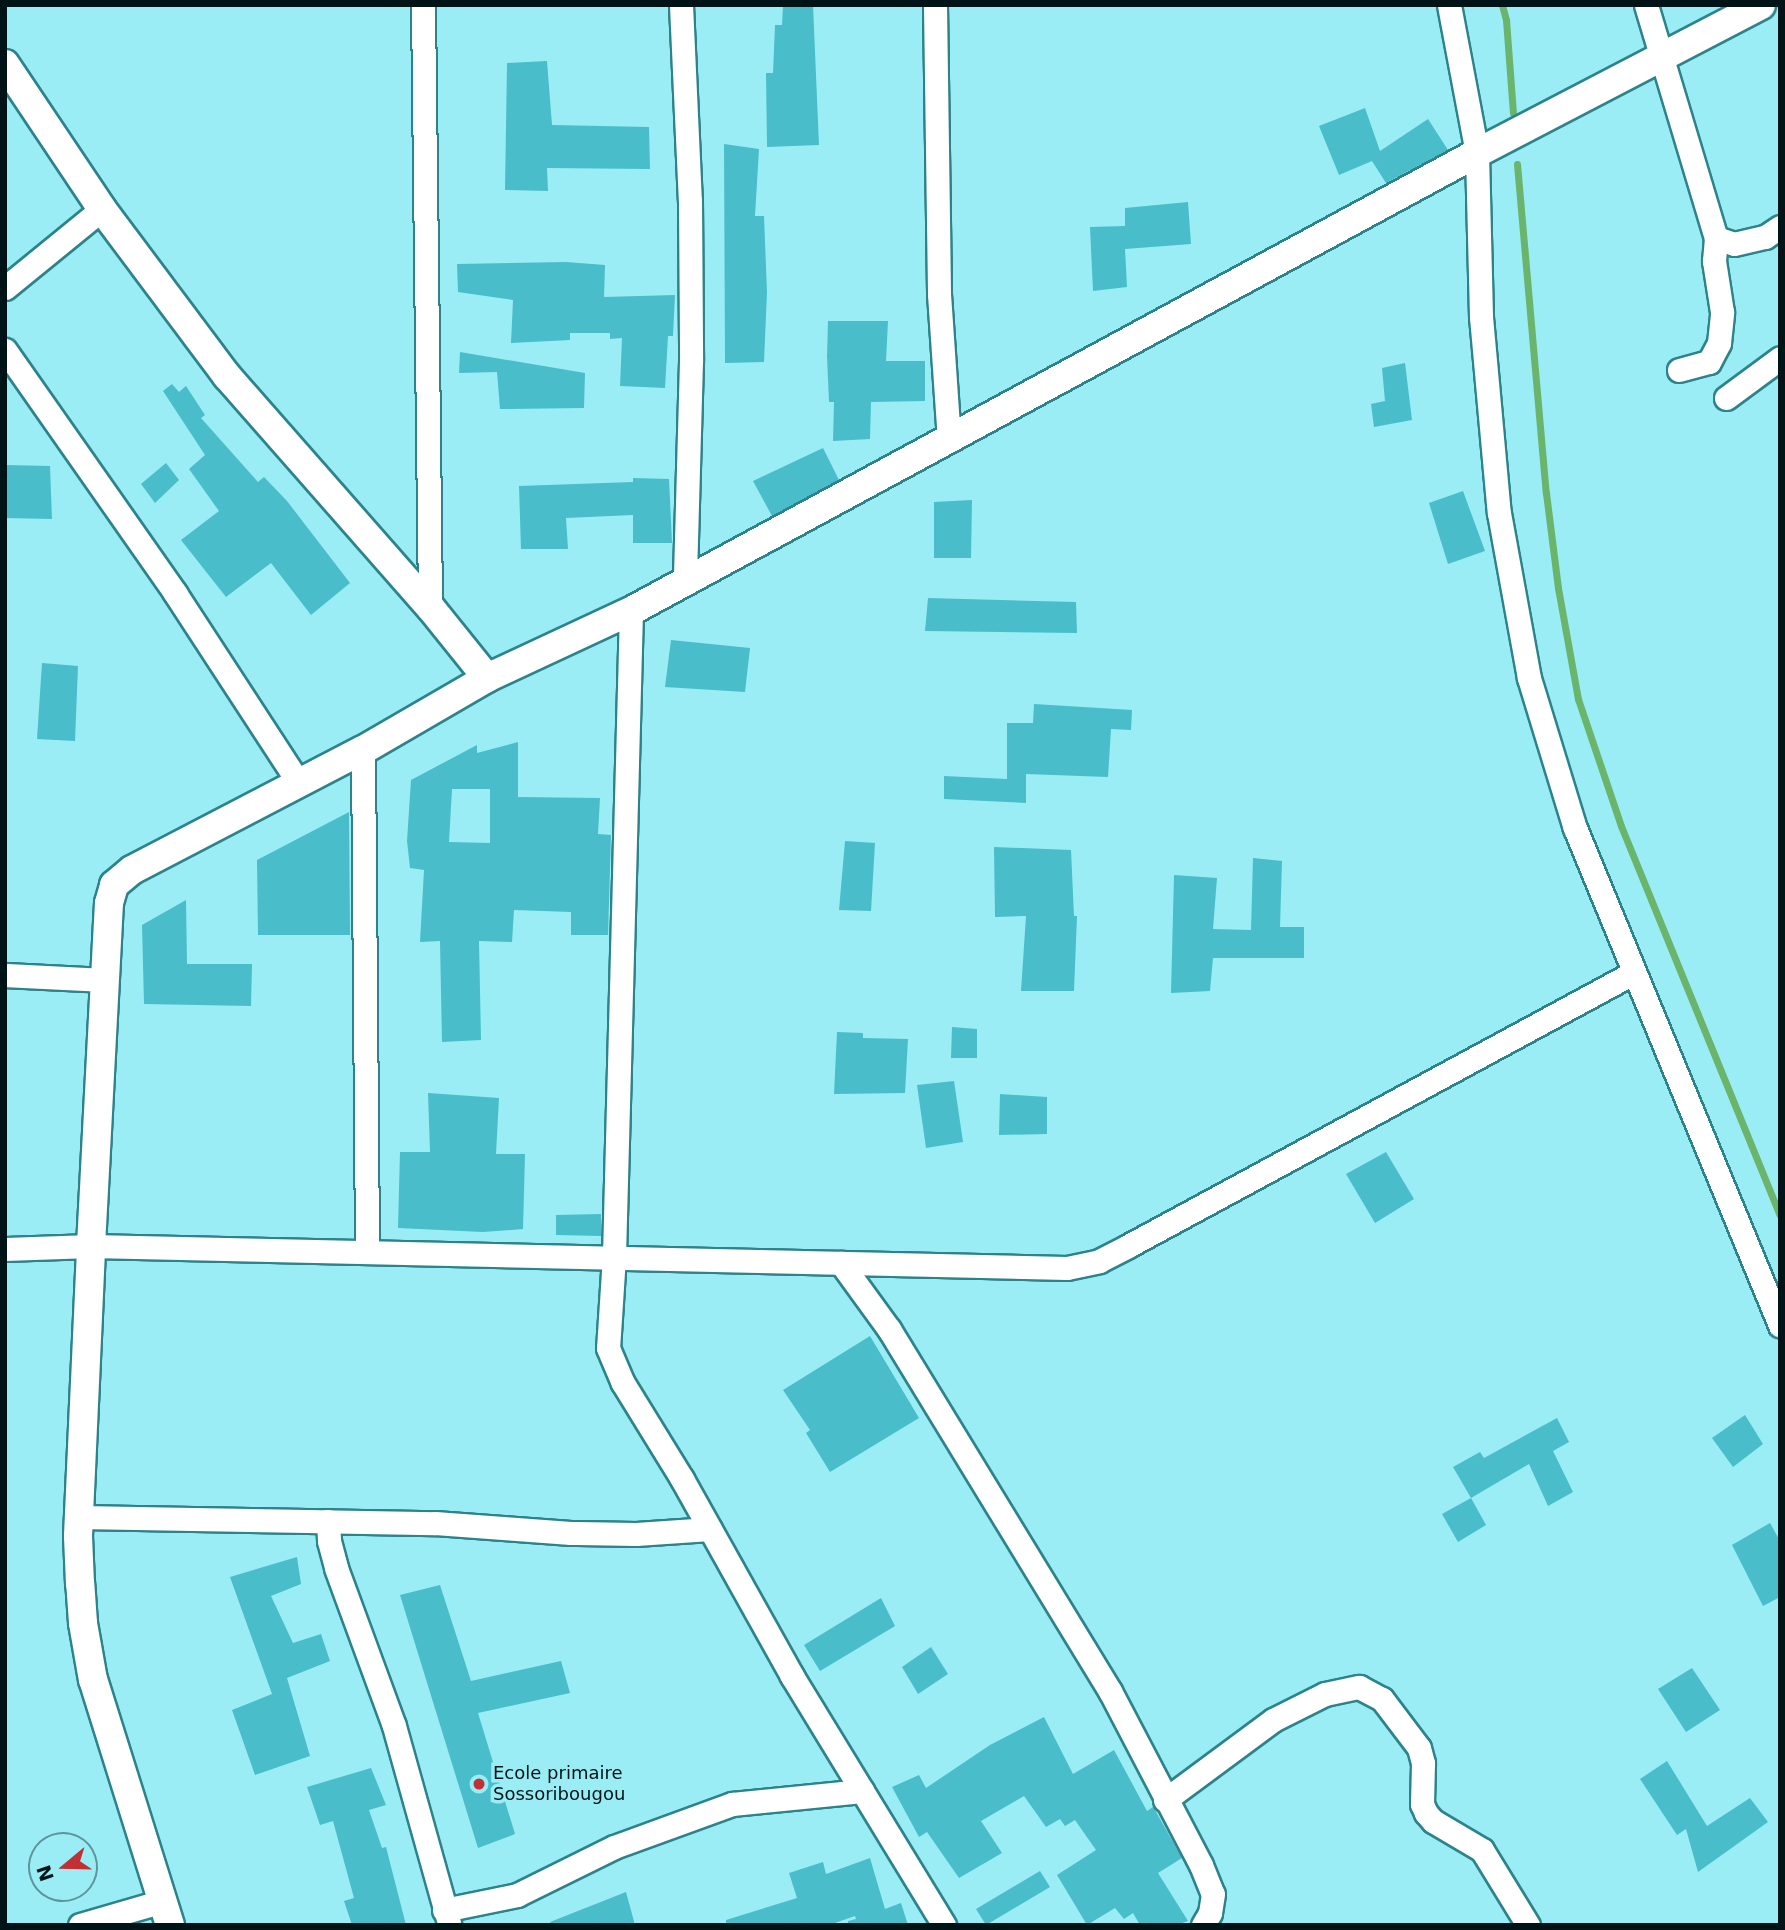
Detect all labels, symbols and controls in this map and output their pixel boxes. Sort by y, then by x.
place label: Ecole primaire Sossoribougou [493,1763,625,1806]
marker: Ecole primaire Sossoribougou [471,1776,487,1792]
north arrow [28,1832,98,1902]
text: N [32,1862,58,1884]

